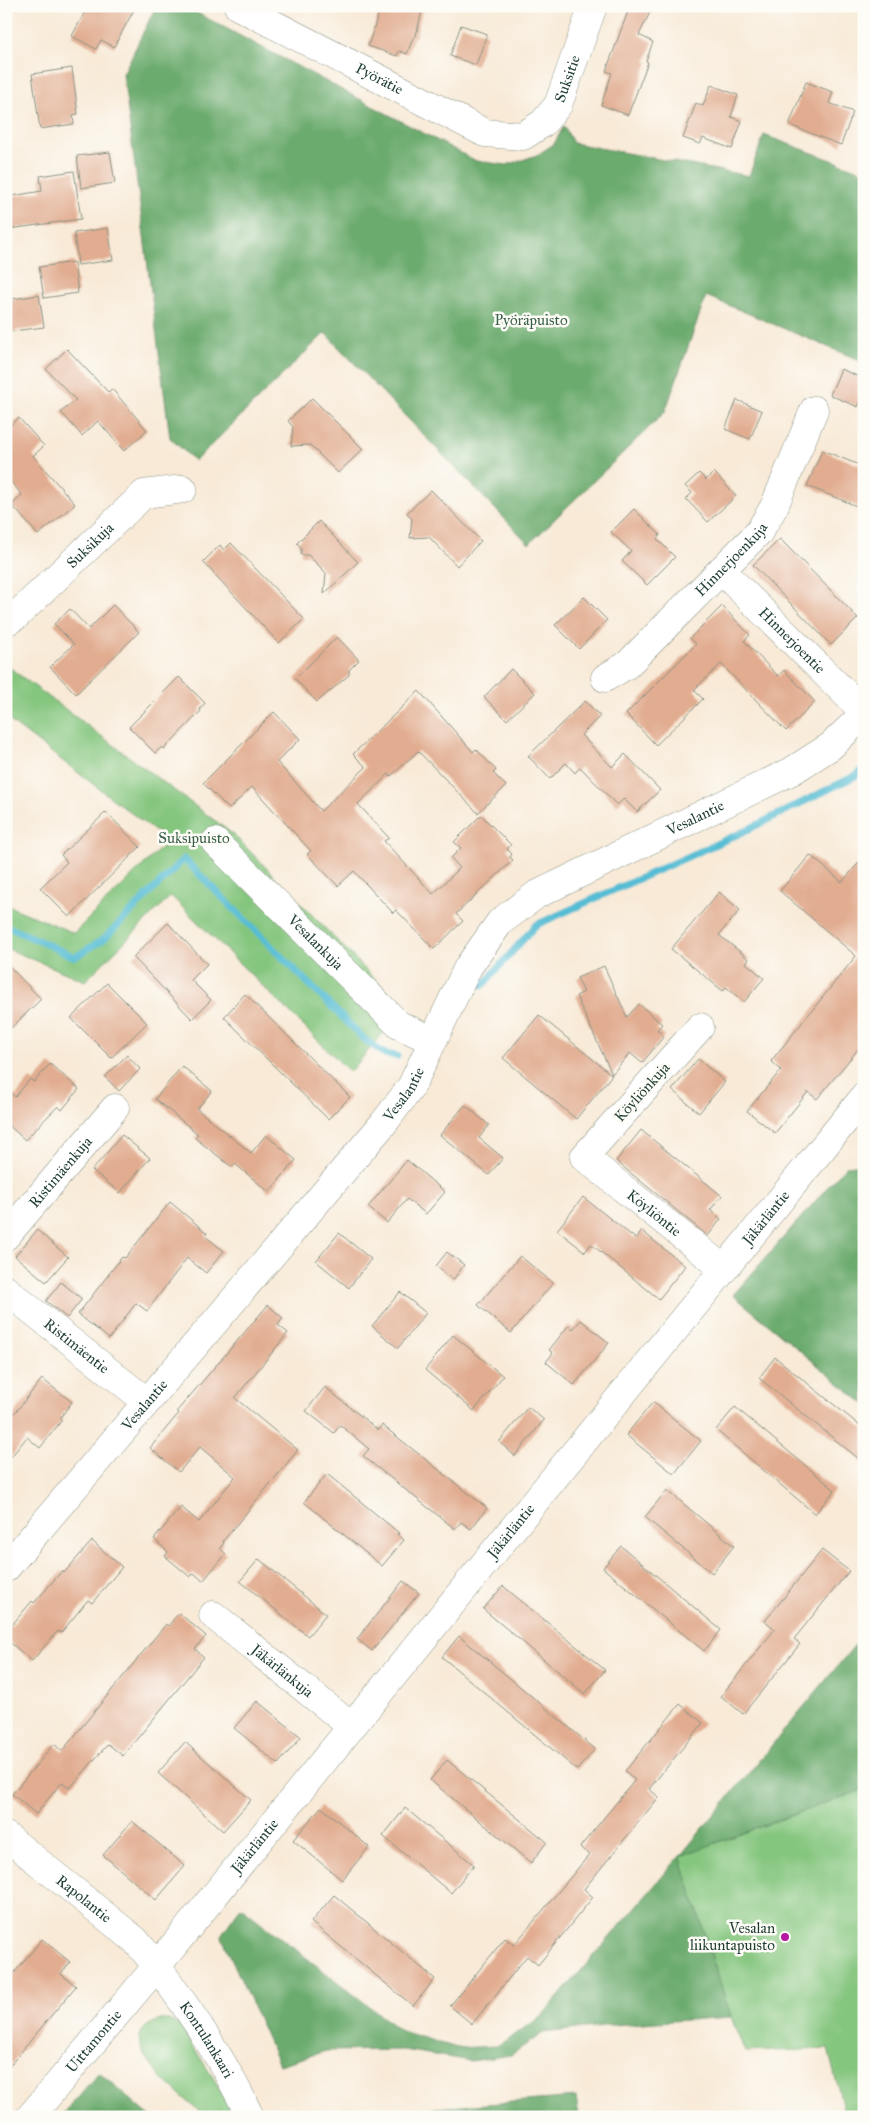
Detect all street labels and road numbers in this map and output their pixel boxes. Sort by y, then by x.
street label: Suksitie [551,53,584,105]
street label: Pyörätie [353,59,406,98]
street label: Suksikuja [63,518,118,572]
street label: Hinnerjoenkuja [691,519,772,600]
street label: Hinnerjoentie [755,604,829,677]
street label: Vesalantie [663,796,727,840]
street label: Vesalankuja [283,910,348,974]
street label: Köyliönkuja [611,1058,674,1125]
street label: Vesalantie [379,1064,428,1126]
street label: Ristimäenkuja [25,1132,96,1211]
street label: Köyliöntie [623,1186,685,1240]
street label: Jäkärläntie [737,1187,793,1251]
street label: Ristimäentie [40,1314,113,1377]
street label: Vesalantie [117,1376,171,1435]
street label: Jäkärläntie [482,1500,538,1564]
street label: Jäkärlänkuja [246,1639,317,1702]
street label: Jäkärläntie [226,1815,282,1879]
street label: Rapolantie [52,1871,115,1927]
street label: Kontulankaari [176,1998,238,2081]
street label: Uittamontie [62,2006,125,2076]

